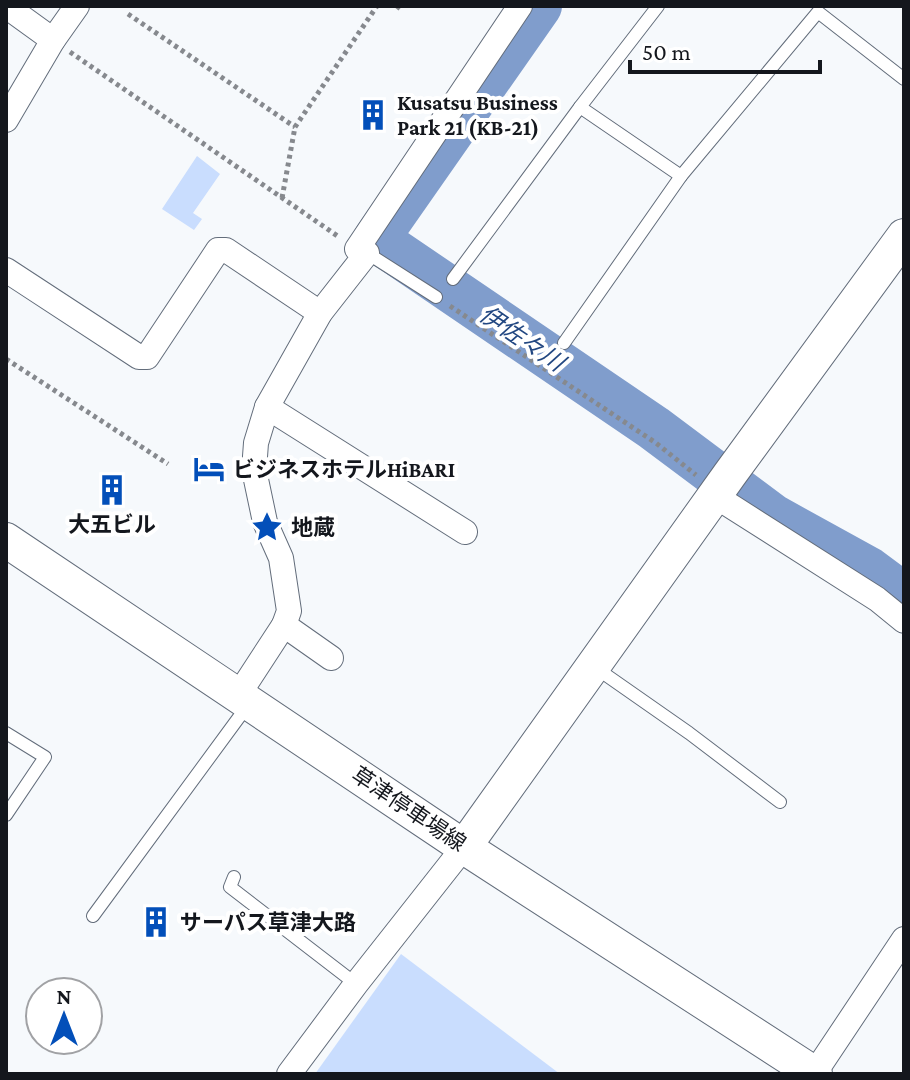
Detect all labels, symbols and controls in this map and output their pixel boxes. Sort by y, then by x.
scale bar [630,24,820,74]
text: 50 m [642,38,691,65]
place label: Kusatsu Business Park 21 (KB-21) [397,90,558,141]
building icon: Kusatsu Business Park 21 (KB-21) [356,98,390,132]
water label: 伊佐々川 [475,300,572,378]
hotel icon: ビジネスホテルHiBARI [192,452,226,486]
place label: ビジネスホテルHiBARI [233,457,455,482]
building icon: 大五ビル [95,473,129,507]
place icon: 地蔵 [250,510,284,544]
place label: 大五ビル [68,512,156,537]
place label: 地蔵 [291,515,335,540]
street label: 草津停車場線 [347,762,471,856]
building icon: サーパス草津大路 [139,905,173,939]
place label: サーパス草津大路 [180,910,356,935]
north arrow [24,976,104,1056]
text: N [57,984,72,1009]

